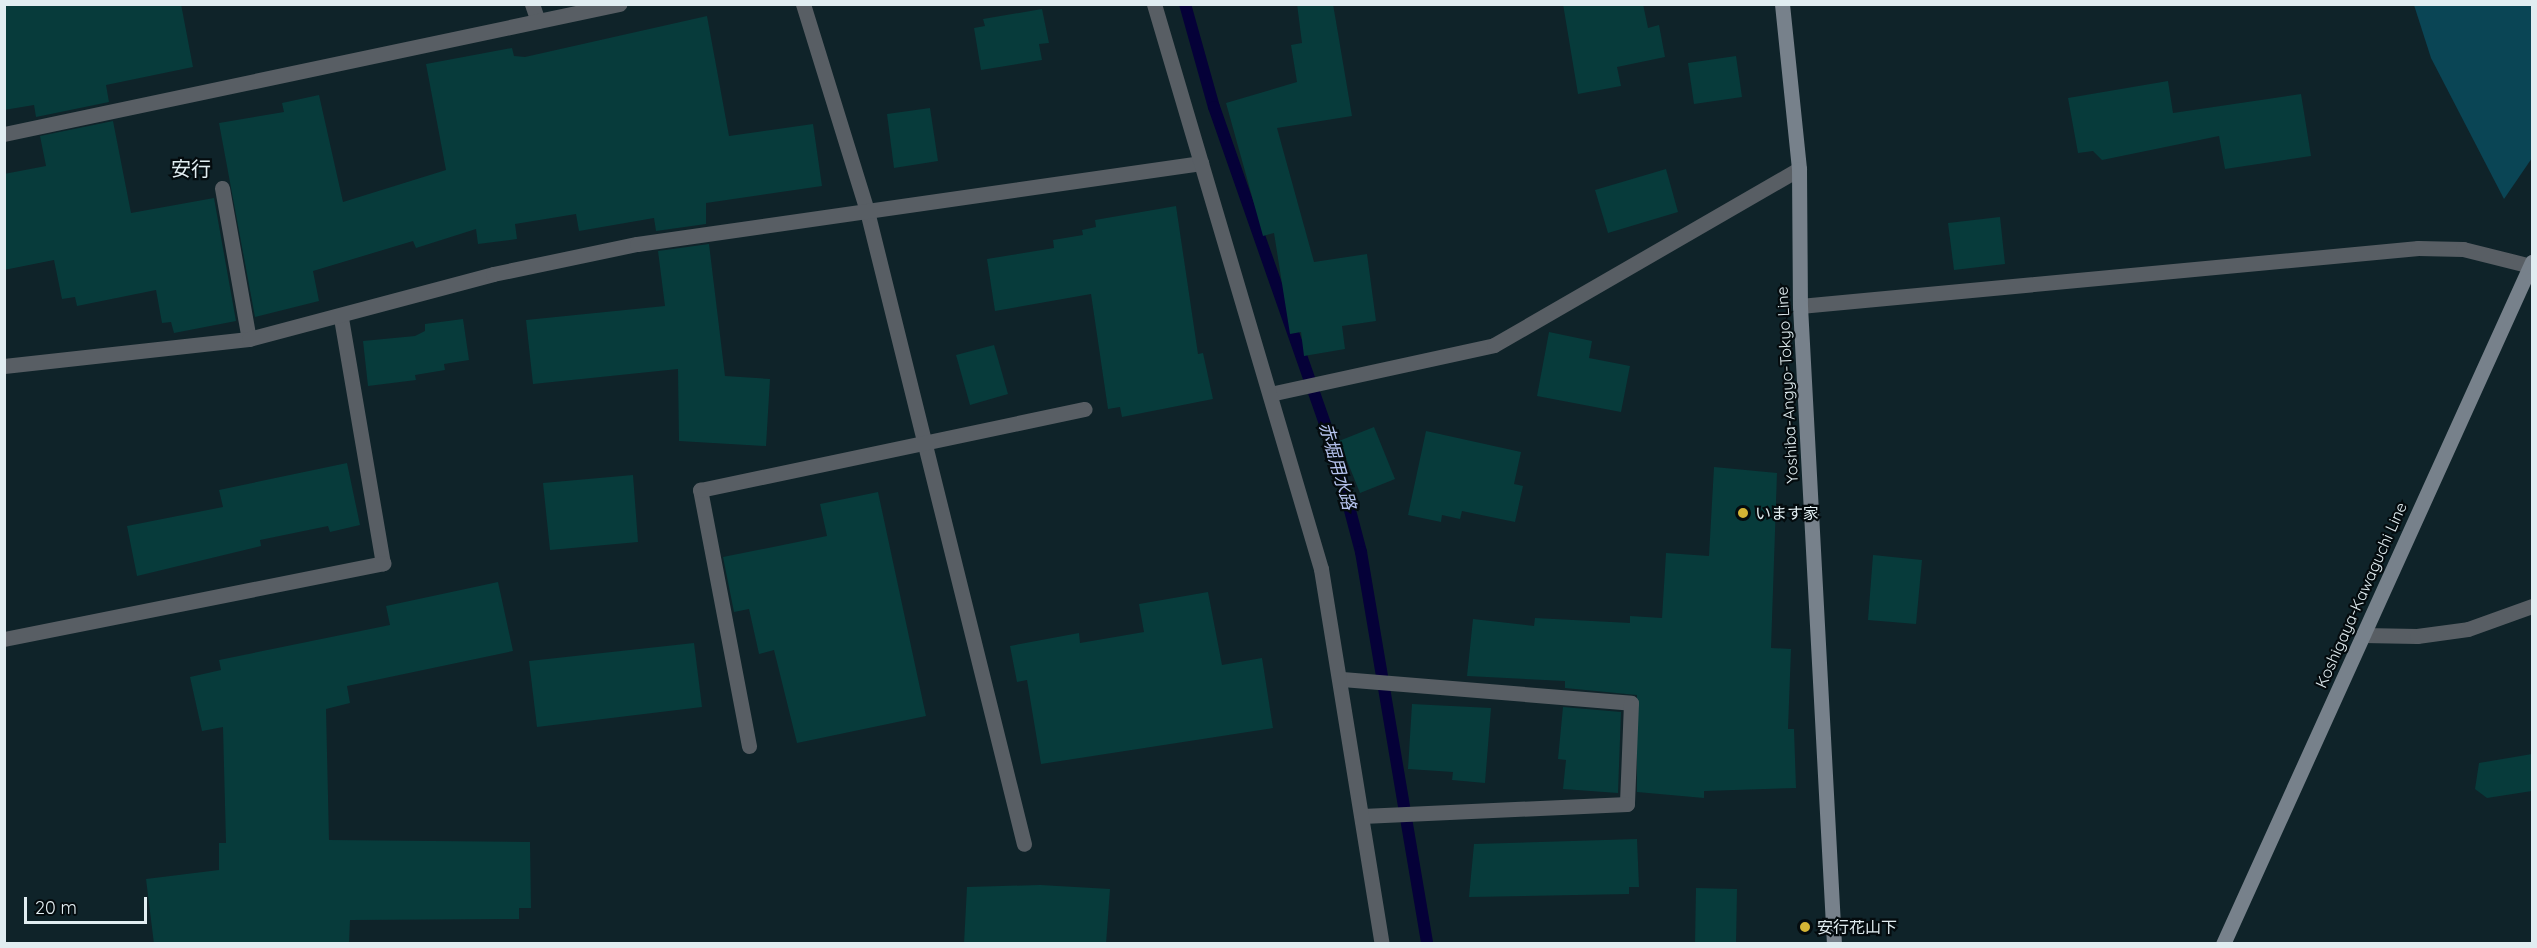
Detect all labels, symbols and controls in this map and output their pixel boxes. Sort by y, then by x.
district label: 安行 [171,156,211,180]
street label: Yoshiba-Angyo-Tokyo Line [1772,286,1802,484]
water label: 赤堀用水路 [1314,420,1360,512]
street label: Koshigaya-Kawaguchi Line [2311,499,2411,691]
place label: います家 [1755,503,1819,523]
marker: います家 [1736,506,1750,520]
scale bar [27,885,150,923]
text: 20 m [35,896,77,919]
place label: 安行花山下 [1817,917,1897,937]
marker: 安行花山下 [1798,920,1812,934]

